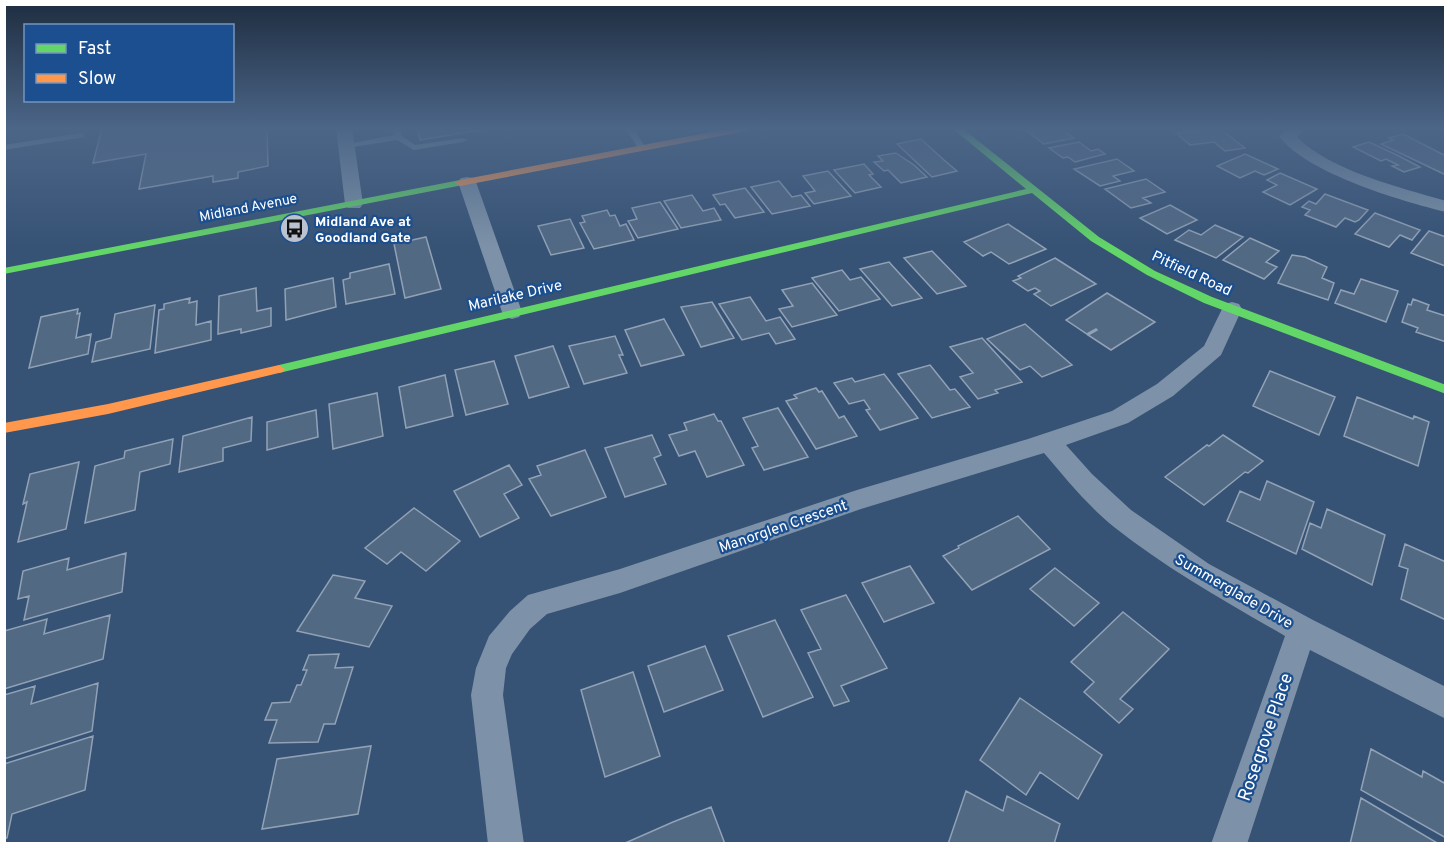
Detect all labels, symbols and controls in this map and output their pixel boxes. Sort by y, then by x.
legend [24,24,234,102]
text: Fast [78,38,111,61]
text: Slow [78,68,116,91]
street label: Midland Avenue [198,191,299,226]
bus stop icon: Midland Ave at Goodland Gate [278,213,310,245]
place label: Midland Ave at Goodland Gate [315,214,411,247]
street label: Pitfield Road [1148,248,1234,301]
street label: Marilake Drive [467,276,564,316]
street label: Manorglen Crescent [717,497,850,558]
street label: Summerglade Drive [1171,551,1296,634]
street label: Rosegrove Place [1234,670,1299,805]

